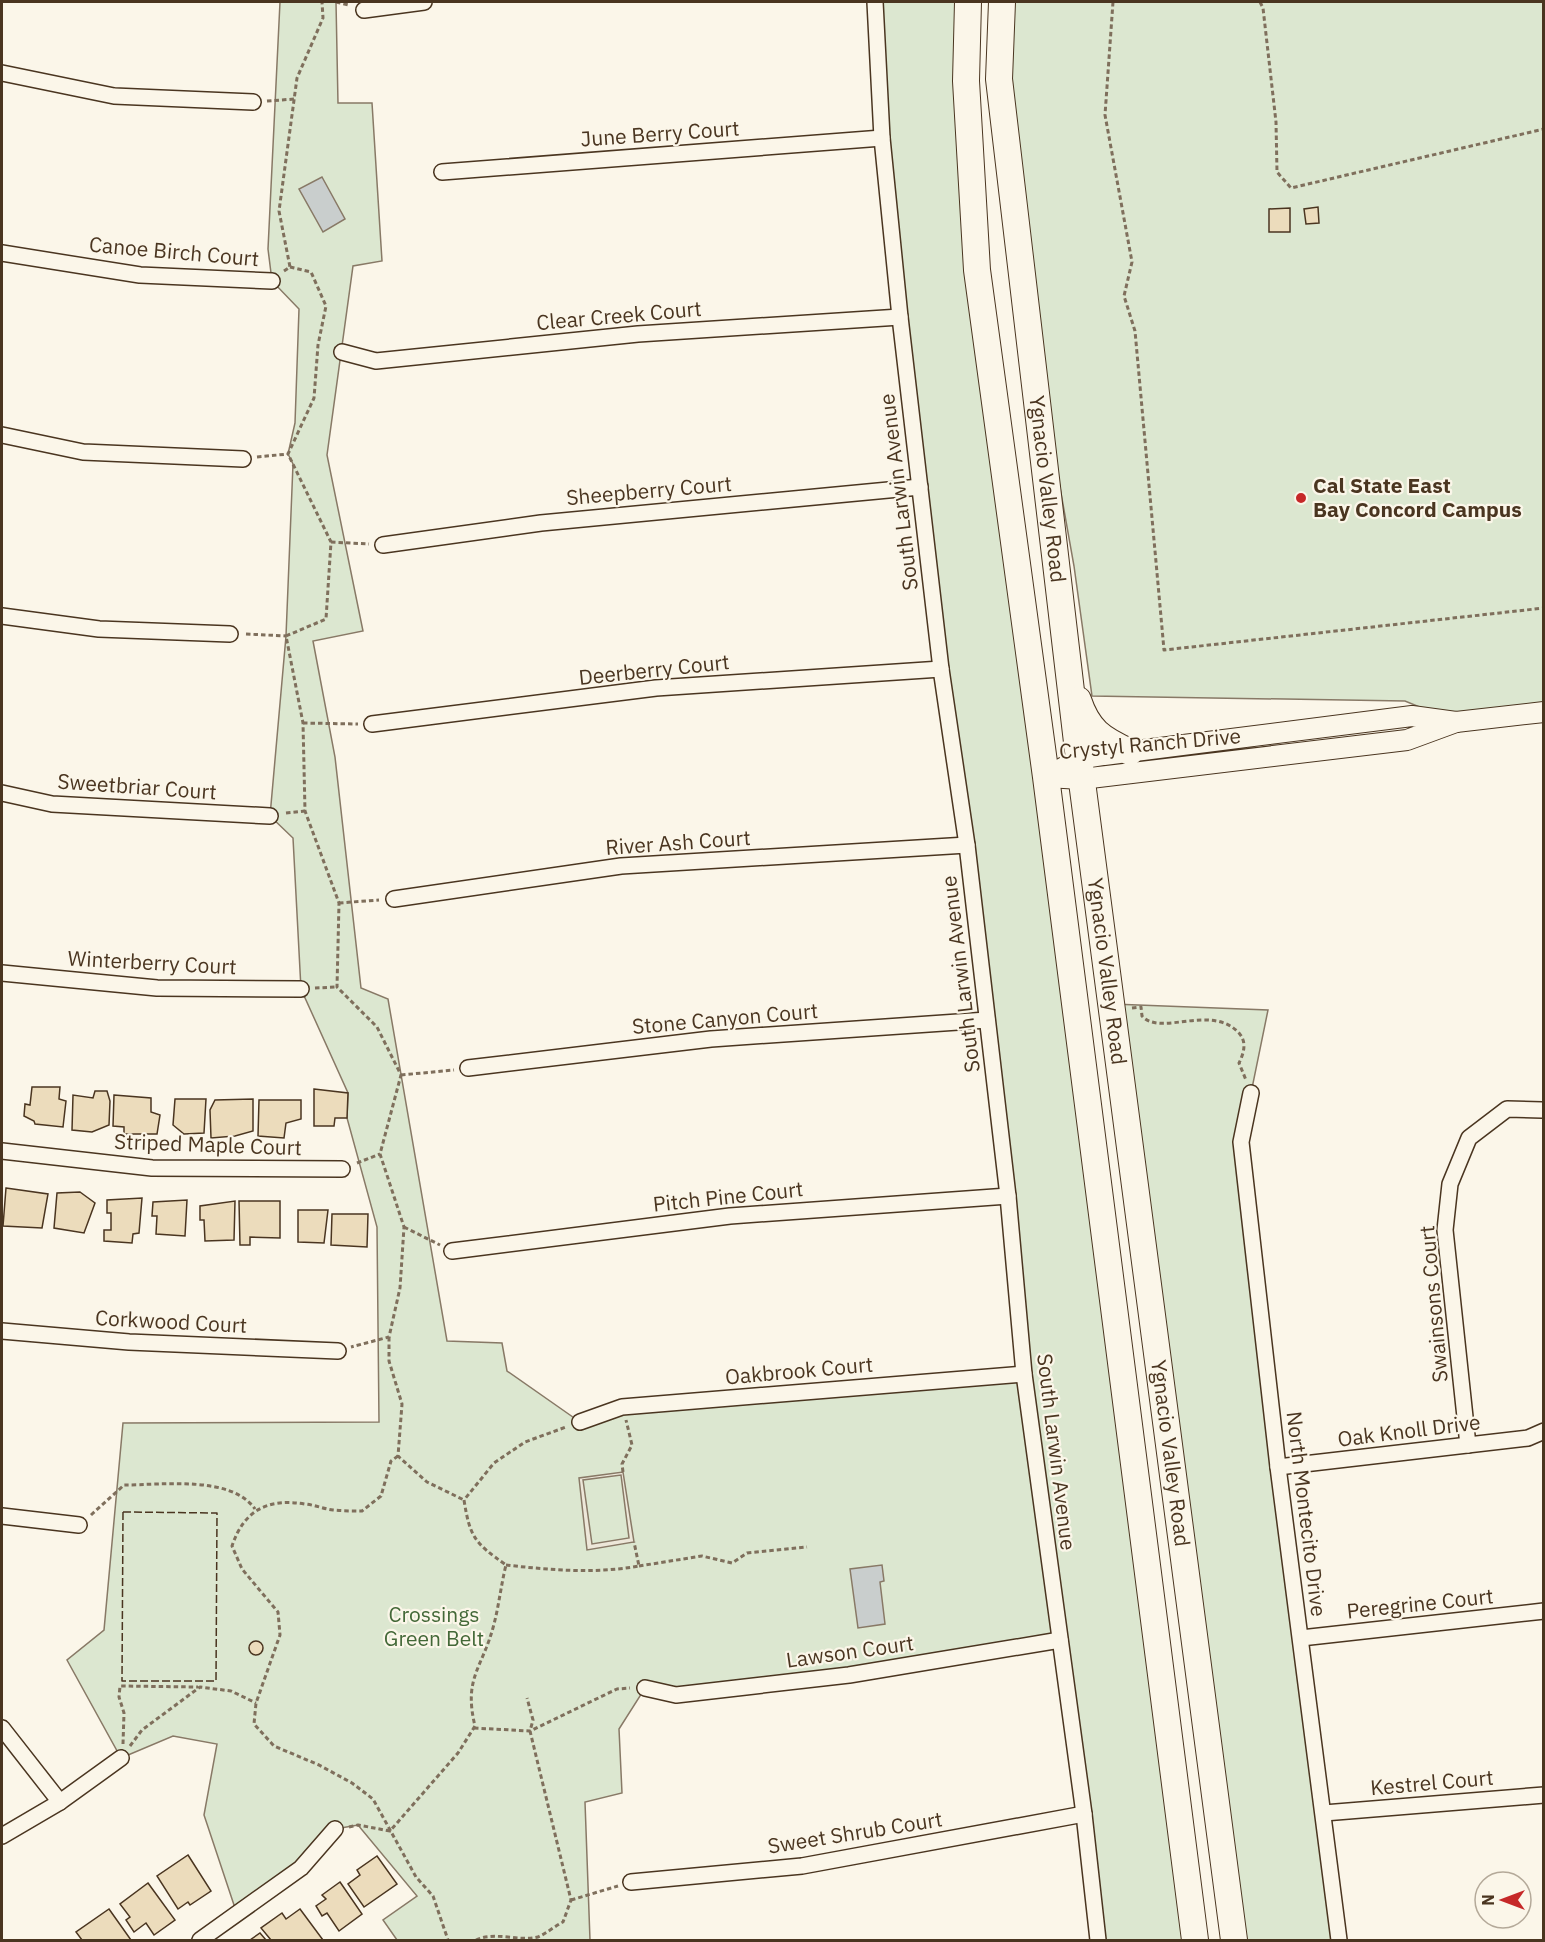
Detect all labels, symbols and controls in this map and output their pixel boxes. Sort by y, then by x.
street label: June Berry Court [580,113,740,153]
street label: Canoe Birch Court [88,230,260,272]
street label: Clear Creek Court [535,294,703,336]
street label: South Larwin Avenue [872,392,924,592]
street label: Ygnacio Valley Road [1023,394,1073,584]
street label: Sheepberry Court [565,469,733,511]
place label: Cal State East Bay Concord Campus [1313,471,1522,523]
marker: Cal State East Bay Concord Campus [1294,491,1308,505]
street label: Deerberry Court [577,647,731,691]
street label: Crystyl Ranch Drive [1058,721,1242,765]
street label: Sweetbriar Court [57,766,218,806]
street label: River Ash Court [604,823,751,861]
street label: South Larwin Avenue [934,874,986,1074]
street label: Ygnacio Valley Road [1082,876,1134,1066]
street label: Winterberry Court [67,944,237,980]
street label: Stone Canyon Court [631,996,819,1040]
street label: Striped Maple Court [114,1127,302,1161]
street label: Pitch Pine Court [651,1174,804,1218]
street label: Swainsons Court [1412,1224,1454,1384]
street label: Corkwood Court [94,1303,248,1339]
street label: Oakbrook Court [724,1350,874,1390]
street label: South Larwin Avenue [1031,1352,1083,1552]
street label: Ygnacio Valley Road [1145,1358,1197,1548]
street label: Oak Knoll Drive [1336,1407,1482,1453]
street label: North Montecito Drive [1280,1410,1333,1618]
street label: Peregrine Court [1345,1581,1495,1625]
park label: Crossings Green Belt [384,1600,484,1652]
street label: Lawson Court [784,1628,915,1674]
street label: Kestrel Court [1369,1763,1495,1801]
street label: Sweet Shrub Court [766,1804,944,1860]
north arrow [1473,1870,1533,1930]
text: N [1478,1894,1498,1906]

